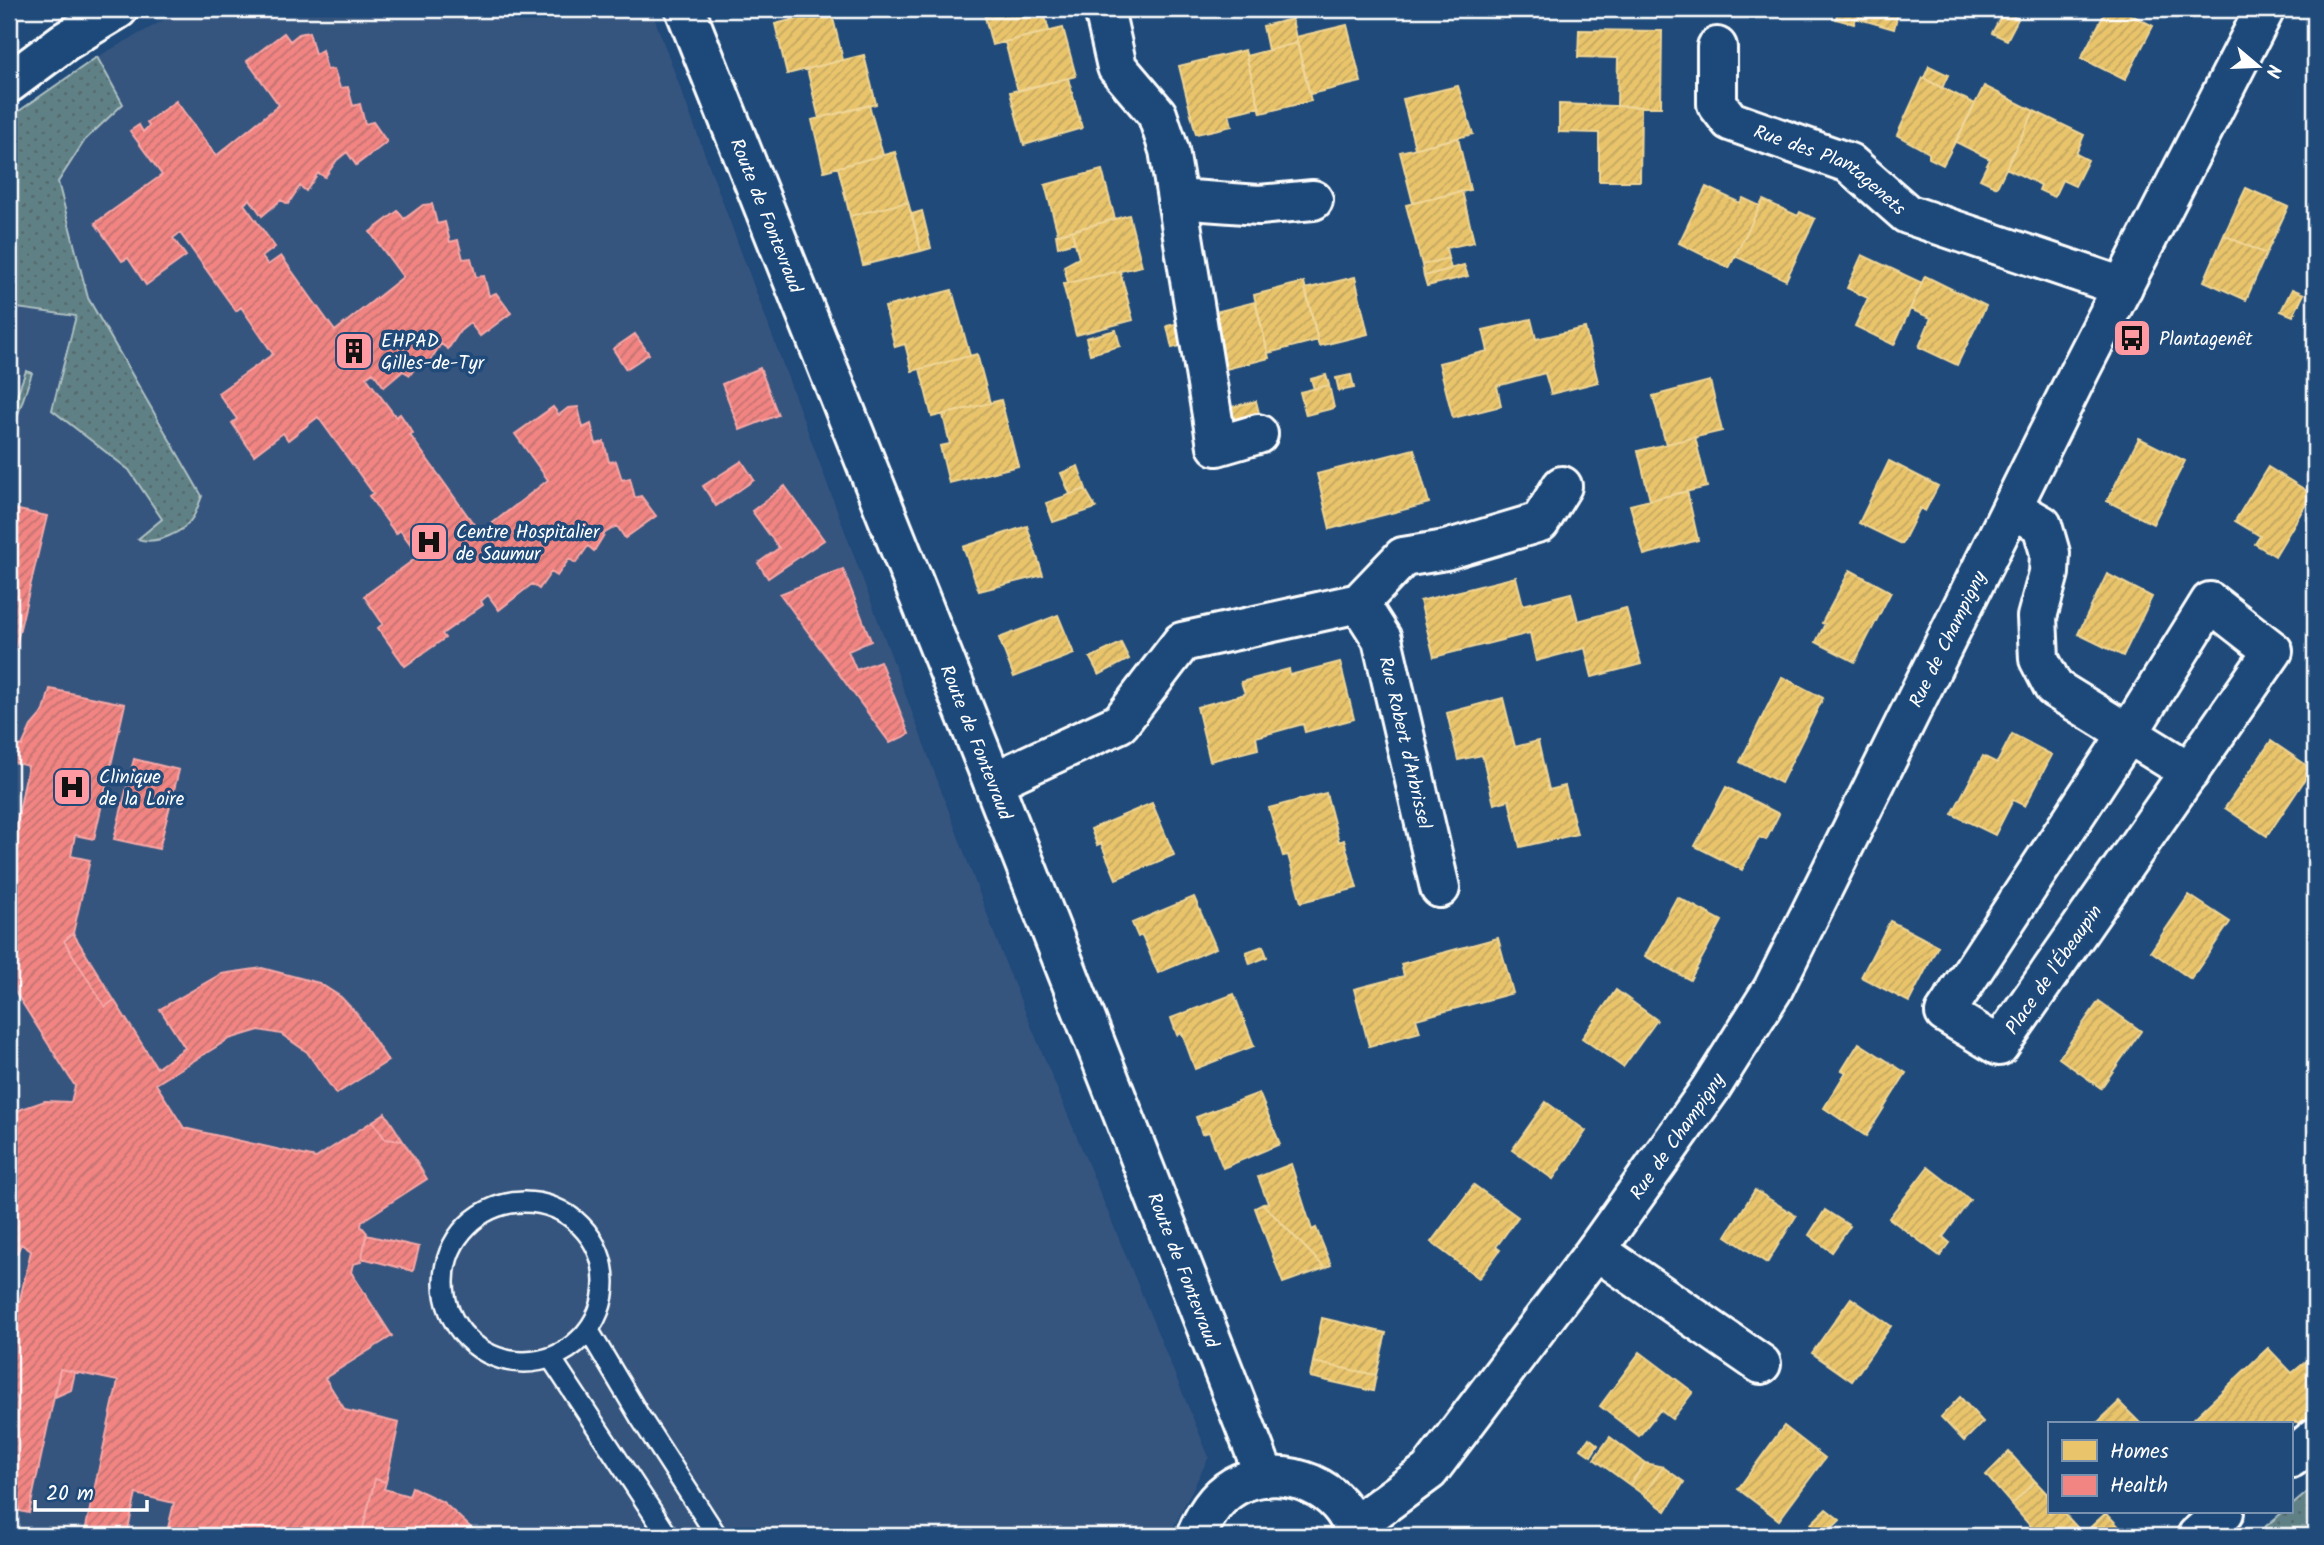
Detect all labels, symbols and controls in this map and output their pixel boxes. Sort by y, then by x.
north arrow [2222,32,2292,102]
text: N [2256,60,2288,81]
street label: Rue des Plantagenets [1749,118,1912,224]
street label: Route de Fontevraud [721,134,810,298]
bus stop icon: Plantagenêt [2111,317,2153,359]
place label: Plantagenêt [2159,325,2253,355]
place label: EHPAD Gilles-de-Tyr [381,327,486,379]
building icon: EHPAD Gilles-de-Tyr [333,330,375,372]
place label: Centre Hospitalier de Saumur [456,518,601,570]
hospital icon: Centre Hospitalier de Saumur [408,521,450,563]
street label: Rue de Champigny [1902,565,1996,713]
street label: Rue Robert d'Arbrissel [1370,654,1439,833]
street label: Route de Fontevraud [931,661,1020,825]
place label: Clinique de la Loire [99,763,185,815]
hospital icon: Clinique de la Loire [51,766,93,808]
street label: Place de l'Ébeaupin [1998,899,2111,1041]
street label: Rue de Champigny [1623,1067,1734,1207]
street label: Route de Fontevraud [1138,1189,1226,1353]
legend [2048,1422,2292,1514]
text: Homes [2110,1436,2169,1469]
scale bar [35,1468,147,1512]
text: Health [2110,1470,2168,1503]
text: 20 m [46,1478,94,1511]

